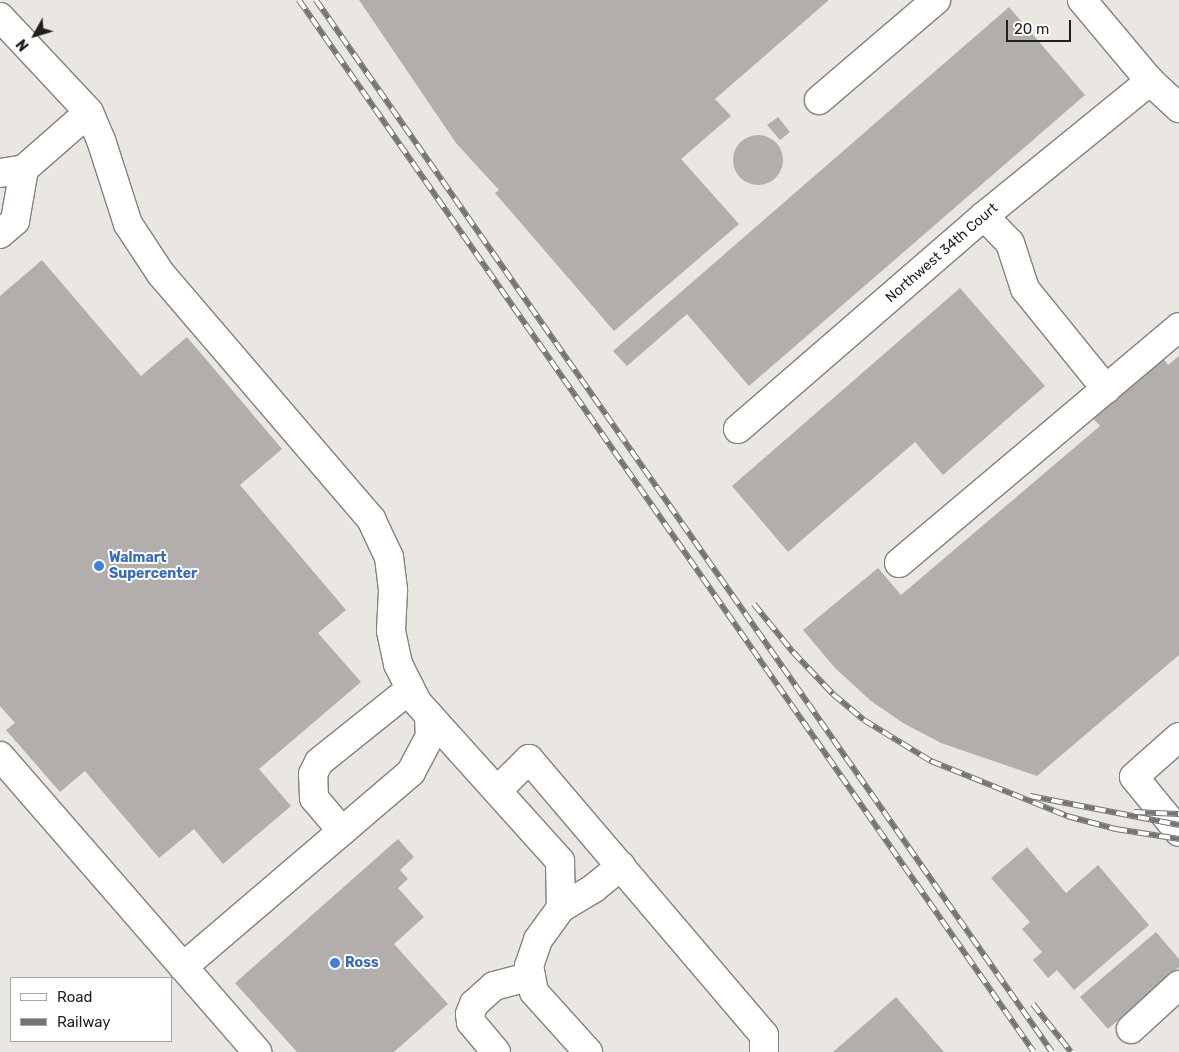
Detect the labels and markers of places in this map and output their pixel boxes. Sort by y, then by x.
place label: Walmart Supercenter [109,550,197,582]
marker: Walmart Supercenter [93,560,105,572]
place label: Ross [345,955,379,971]
marker: Ross [329,957,341,969]

